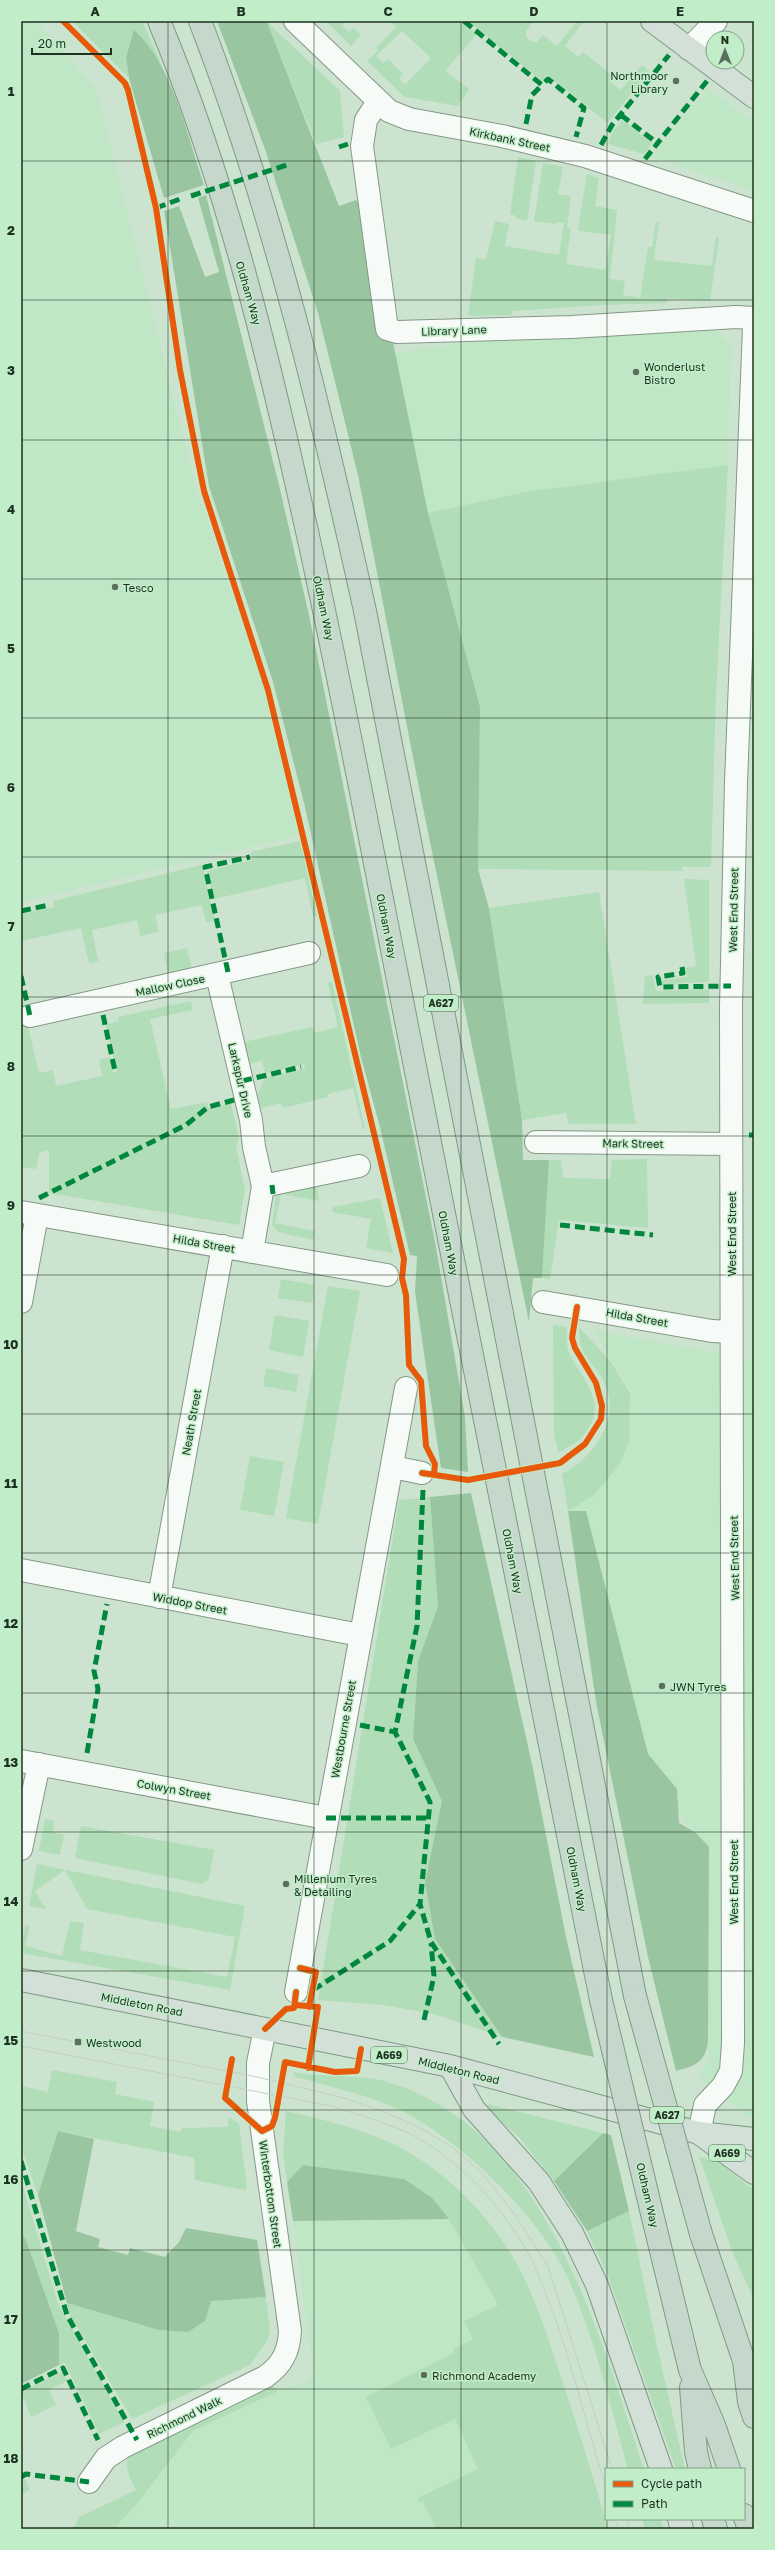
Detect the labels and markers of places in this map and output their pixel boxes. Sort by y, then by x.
place label: Northmoor Library [610,69,669,95]
marker: Northmoor Library [671,76,681,86]
place label: Wonderlust Bistro [644,360,705,386]
marker: Wonderlust Bistro [631,367,641,377]
place label: Tesco [123,581,154,594]
marker: Tesco [110,582,120,592]
place label: JWN Tyres [670,1680,726,1693]
marker: JWN Tyres [657,1681,667,1691]
place label: Millenium Tyres & Detailing [294,1872,377,1898]
marker: Millenium Tyres & Detailing [281,1879,291,1889]
place label: Westwood [86,2036,142,2049]
marker: Westwood [73,2037,83,2047]
place label: Richmond Academy [432,2369,536,2382]
marker: Richmond Academy [419,2370,429,2380]

